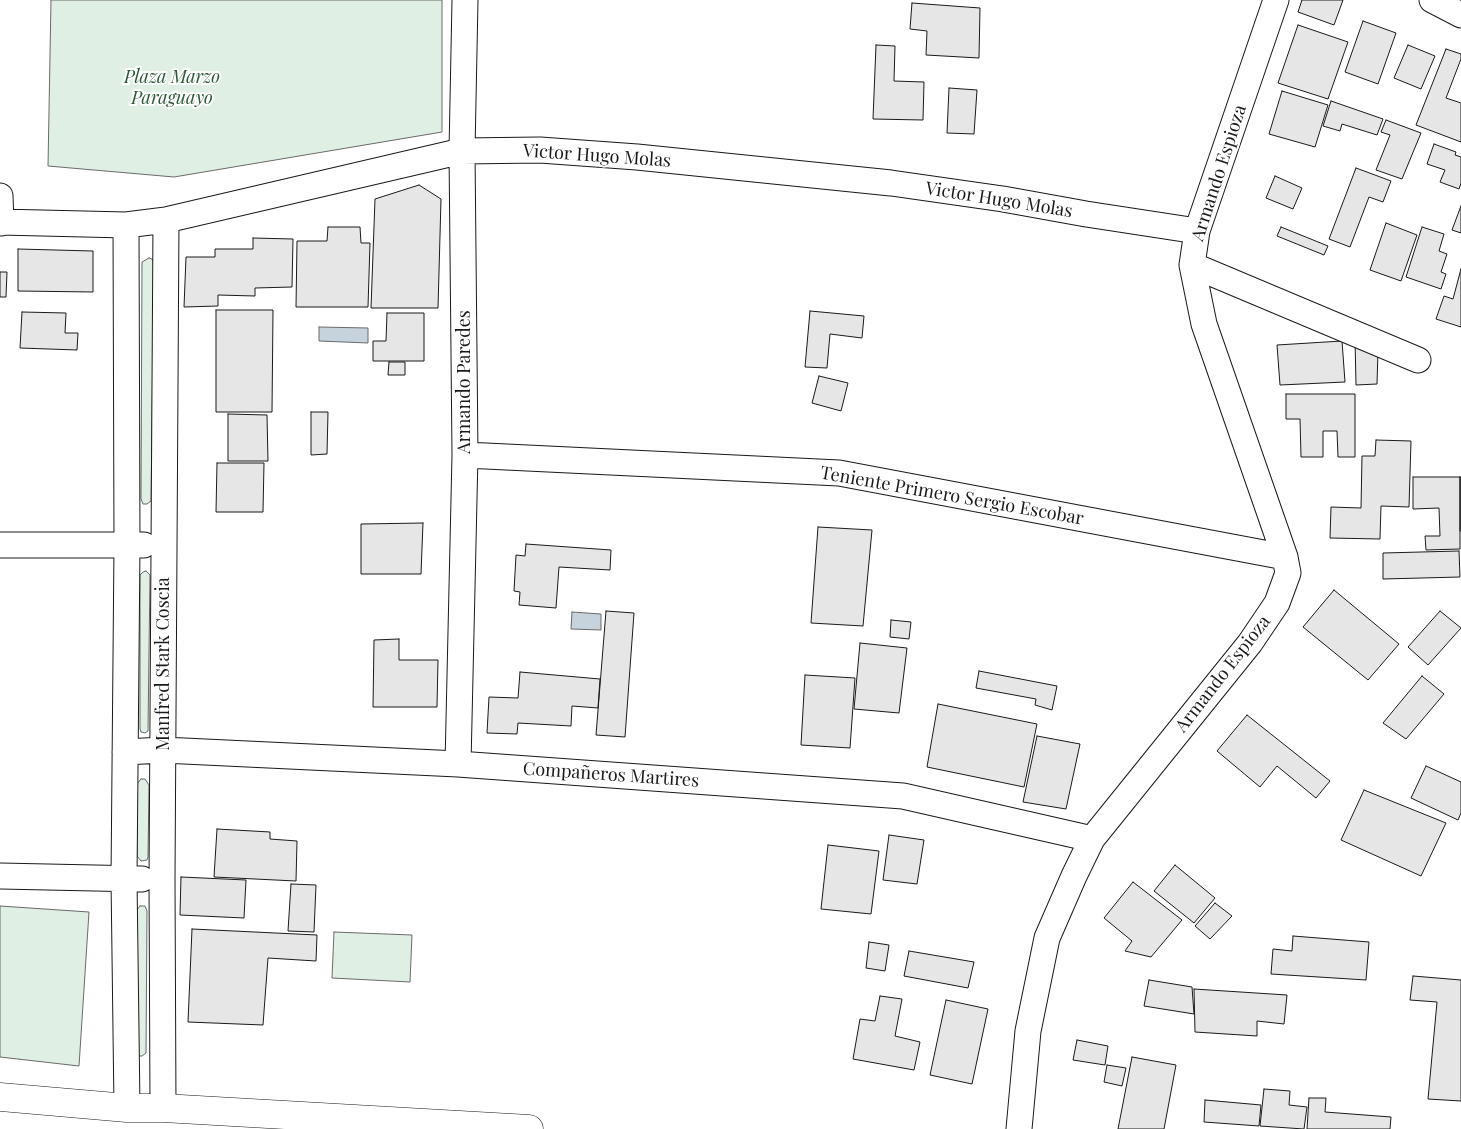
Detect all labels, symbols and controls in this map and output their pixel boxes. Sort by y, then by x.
park label: Plaza Marzo Paraguayo [124,66,220,108]
street label: Armando Espioza [1187,102,1251,244]
street label: Victor Hugo Molas [522,140,672,172]
street label: Victor Hugo Molas [924,178,1074,222]
street label: Armando Paredes [453,310,475,454]
street label: Teniente Primero Sergio Escobar [819,462,1085,530]
street label: Manfred Stark Coscia [152,577,174,751]
street label: Armando Espioza [1171,611,1275,737]
street label: Compañeros Martires [522,758,700,792]

